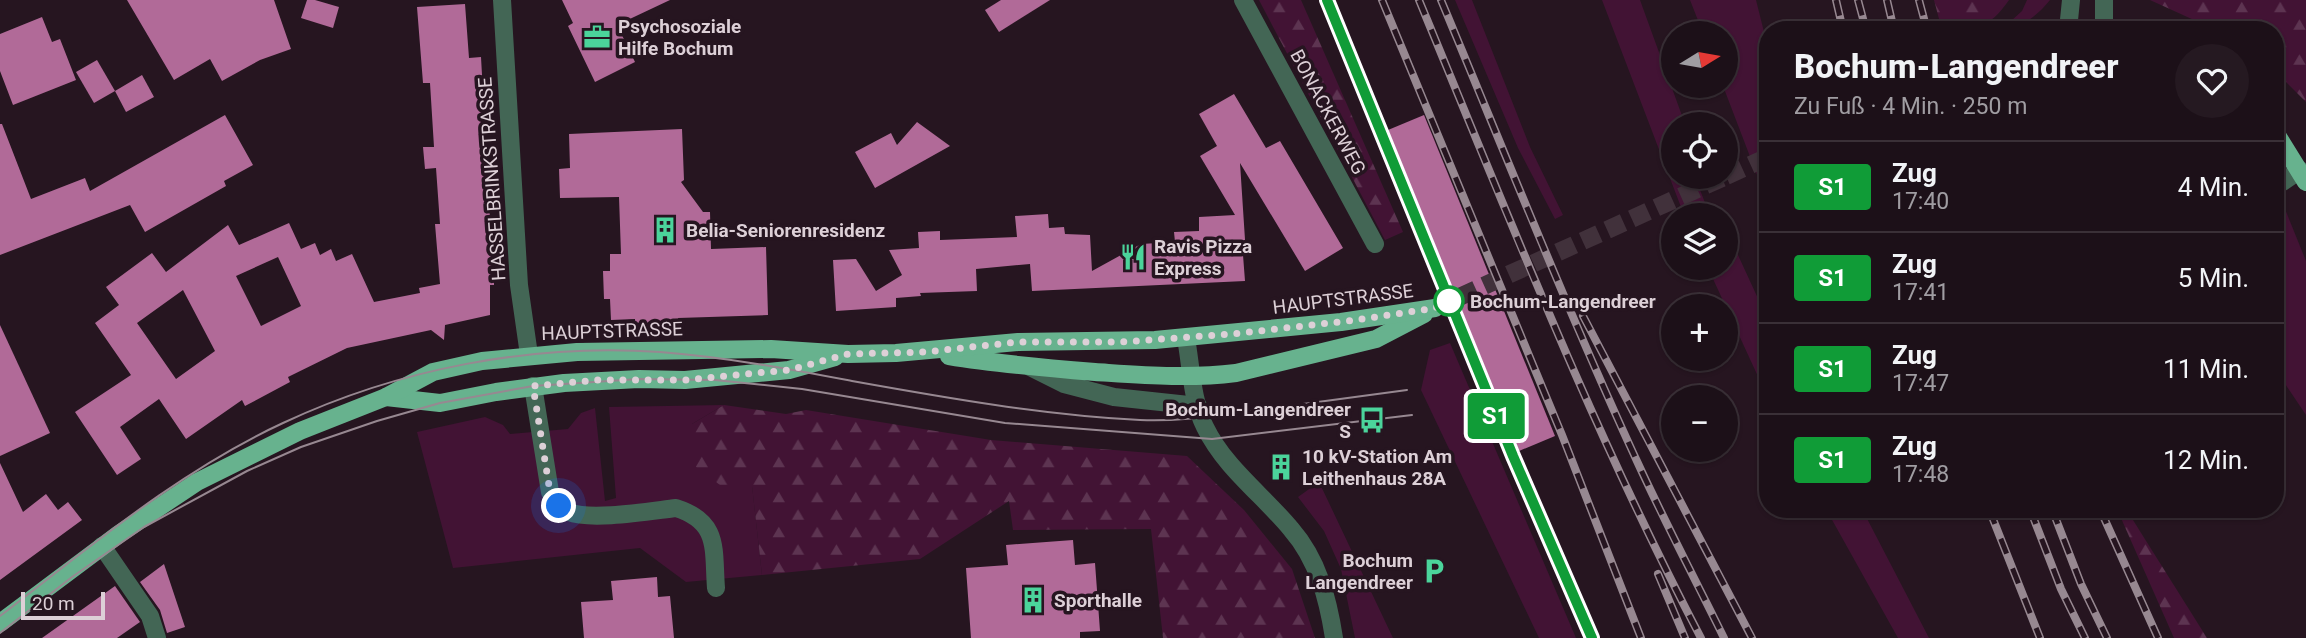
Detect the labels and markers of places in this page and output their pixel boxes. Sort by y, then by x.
place label: Psychosoziale Hilfe Bochum [618,15,741,60]
office icon: Psychosoziale Hilfe Bochum [582,22,612,52]
building icon: Belia-Seniorenresidenz [650,215,680,245]
place label: Belia-Seniorenresidenz [686,219,886,242]
place label: Ravis Pizza Express [1154,235,1252,280]
restaurant icon: Ravis Pizza Express [1118,242,1148,272]
marker: Bochum-Langendreer [1434,286,1464,316]
place label: Bochum-Langendreer [1470,290,1656,313]
place label: Bochum-Langendreer S [1165,398,1351,443]
bus stop icon: Bochum-Langendreer S [1357,405,1387,435]
place label: 10 kV-Station Am Leithenhaus 28A [1302,445,1452,490]
building icon: 10 kV-Station Am Leithenhaus 28A [1266,452,1296,482]
place label: Bochum Langendreer [1305,549,1413,594]
parking icon: Bochum Langendreer [1419,556,1449,586]
building icon: Sporthalle [1018,585,1048,615]
place label: Sporthalle [1054,589,1142,612]

